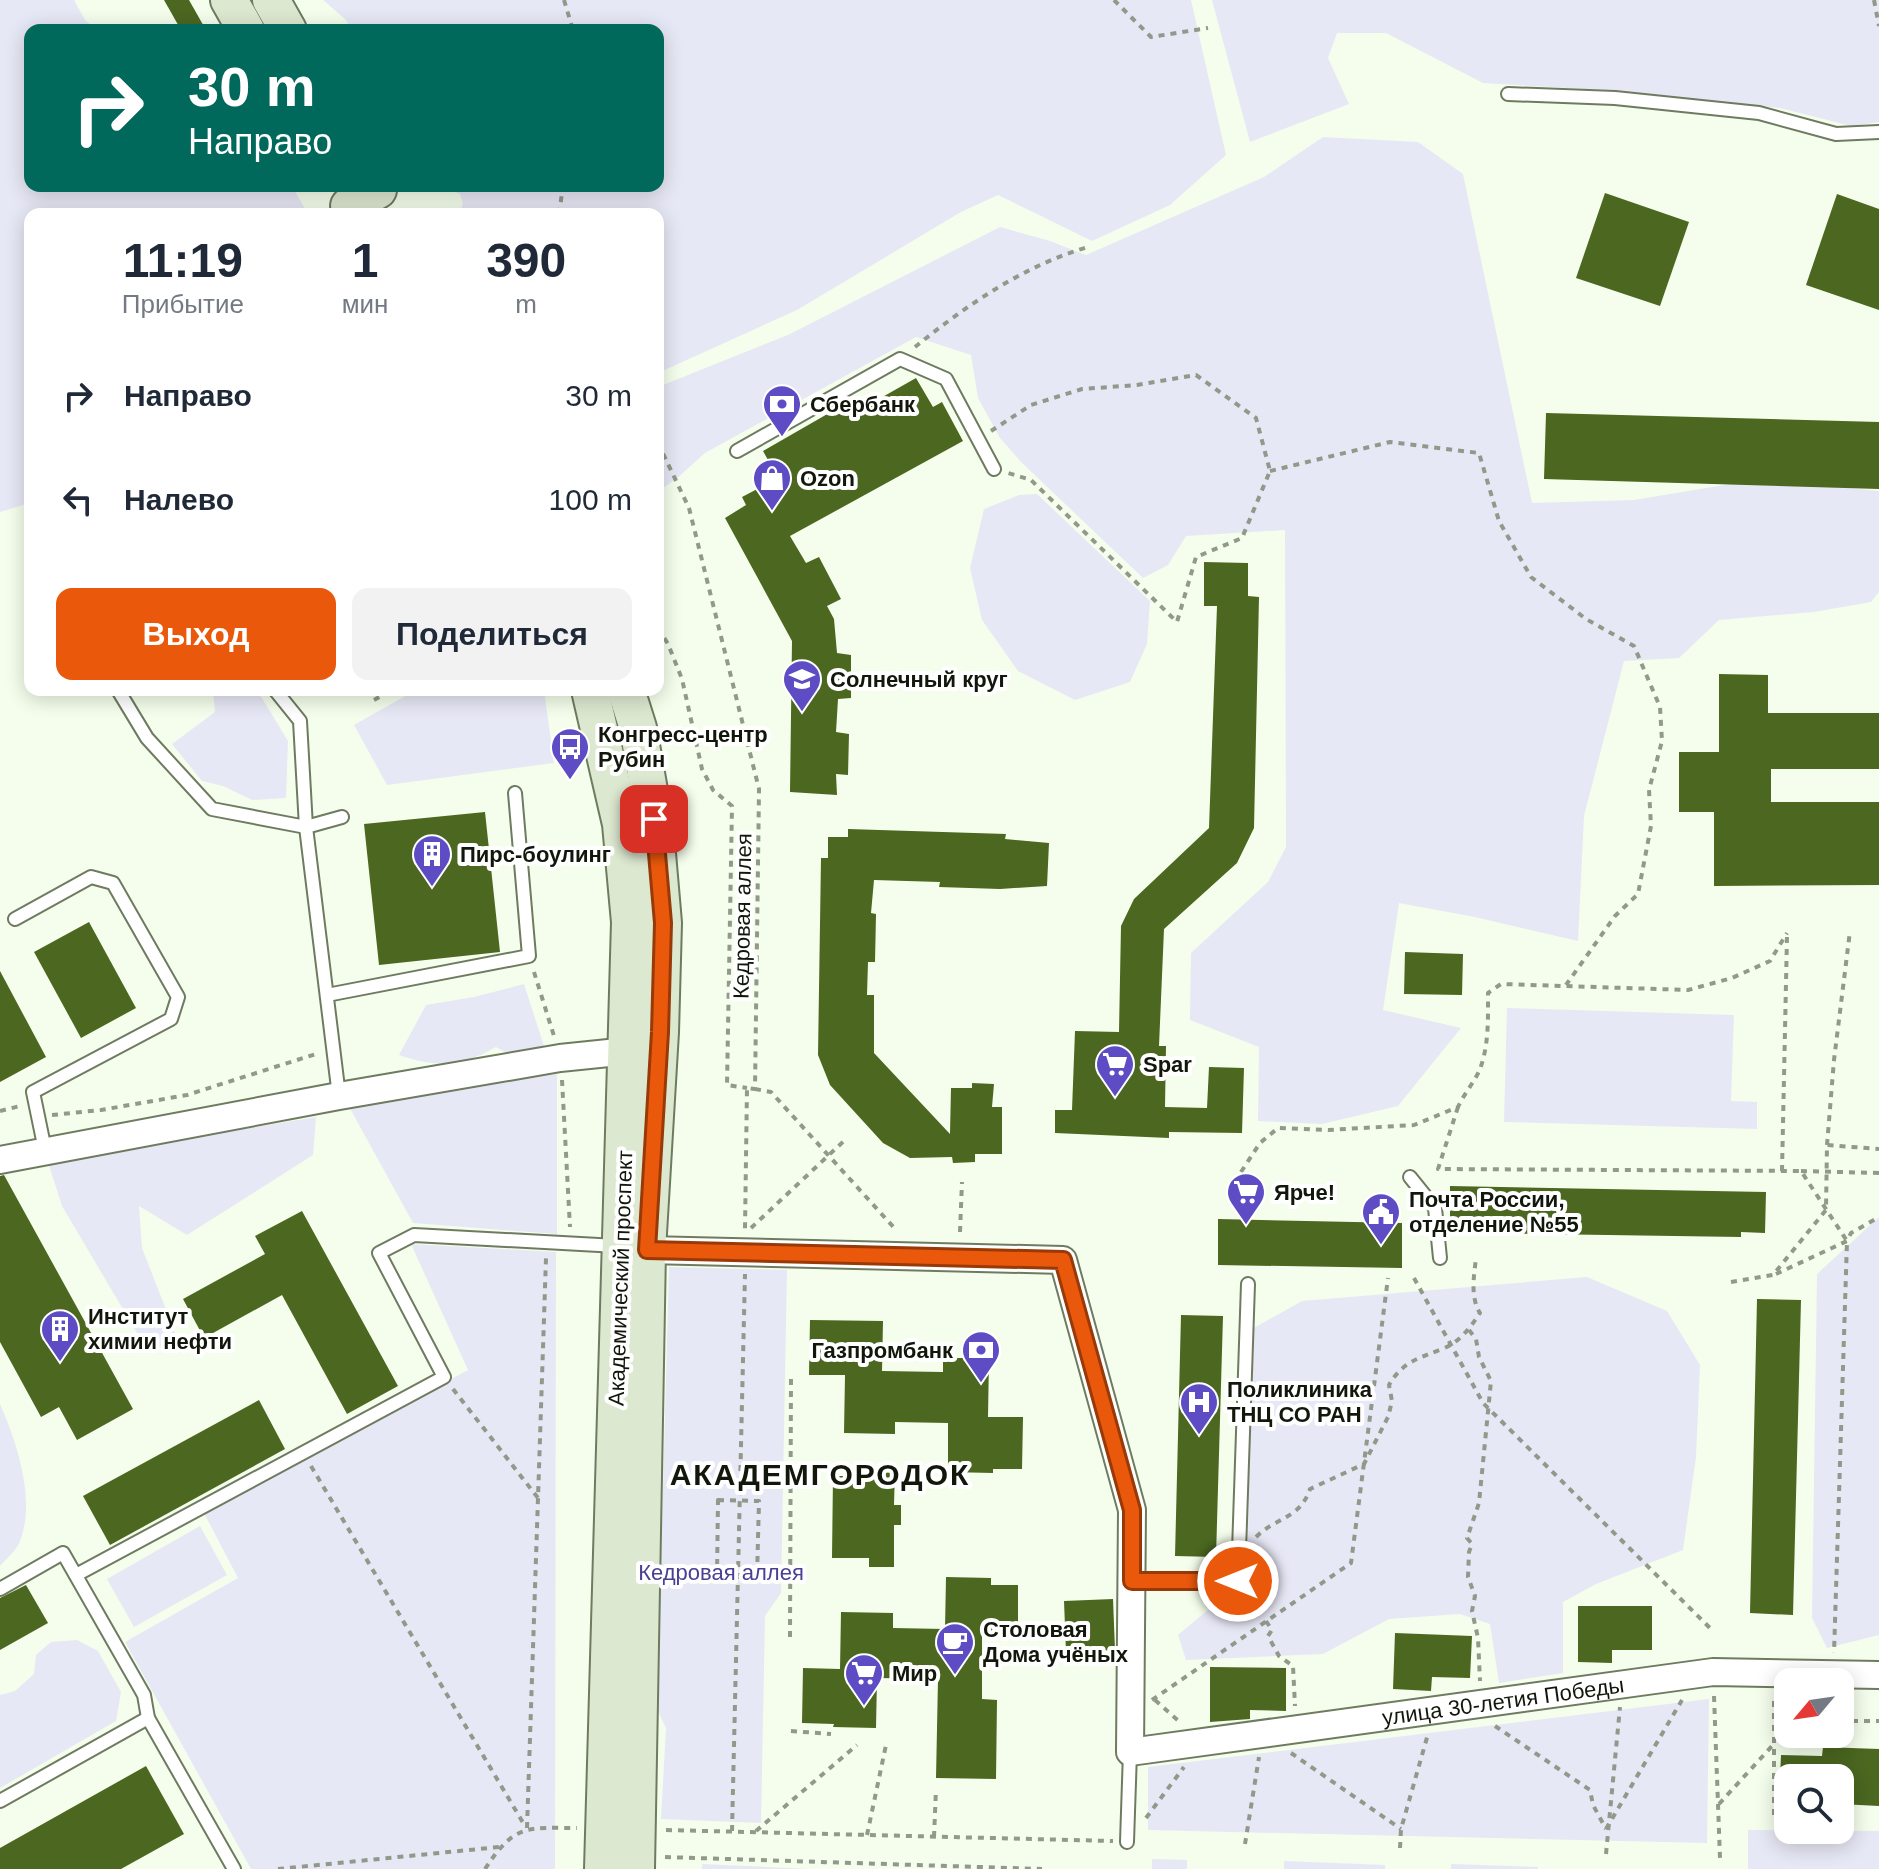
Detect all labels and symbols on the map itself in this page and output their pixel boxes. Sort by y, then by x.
bank icon: Сбербанк [761,383,803,438]
place label: Сбербанк [810,392,916,417]
shop icon: Ozon [751,457,793,512]
place label: Ozon [800,466,855,491]
school or university icon: Солнечный круг [781,658,823,713]
place label: Солнечный круг [830,667,1008,692]
place label: Конгресс-центр Рубин [598,722,768,772]
bus stop icon: Конгресс-центр Рубин [549,726,591,781]
pin [620,785,688,853]
building icon: Пирс-боулинг [411,833,453,888]
street label: Кедровая аллея [729,833,756,999]
place label: Пирс-боулинг [460,842,611,867]
supermarket icon: Spar [1094,1043,1136,1098]
place label: Spar [1143,1052,1192,1077]
street label: Академический проспект [604,1150,637,1406]
supermarket icon: Ярче! [1225,1171,1267,1226]
place label: Ярче! [1274,1180,1335,1205]
place label: Почта России, отделение №55 [1409,1187,1579,1237]
public building icon: Почта России, отделение №55 [1360,1191,1402,1246]
place label: Институт химии нефти [88,1304,232,1354]
building icon: Институт химии нефти [39,1308,81,1363]
bank icon: Газпромбанк [960,1329,1002,1384]
place label: Газпромбанк [811,1338,954,1363]
place label: Поликлиника ТНЦ СО РАН [1227,1377,1373,1427]
hospital icon: Поликлиника ТНЦ СО РАН [1178,1381,1220,1436]
district label: АКАДЕМГОРОДОК [670,1458,970,1491]
position arrow [1196,1539,1280,1623]
park label: Кедровая аллея [638,1560,804,1585]
place label: Столовая Дома учёных [983,1617,1129,1667]
cafe icon: Столовая Дома учёных [934,1621,976,1676]
supermarket icon: Мир [843,1652,885,1707]
place label: Мир [892,1661,937,1686]
north arrow [1774,1668,1854,1748]
street label: улица 30-летия Победы [1380,1672,1626,1730]

